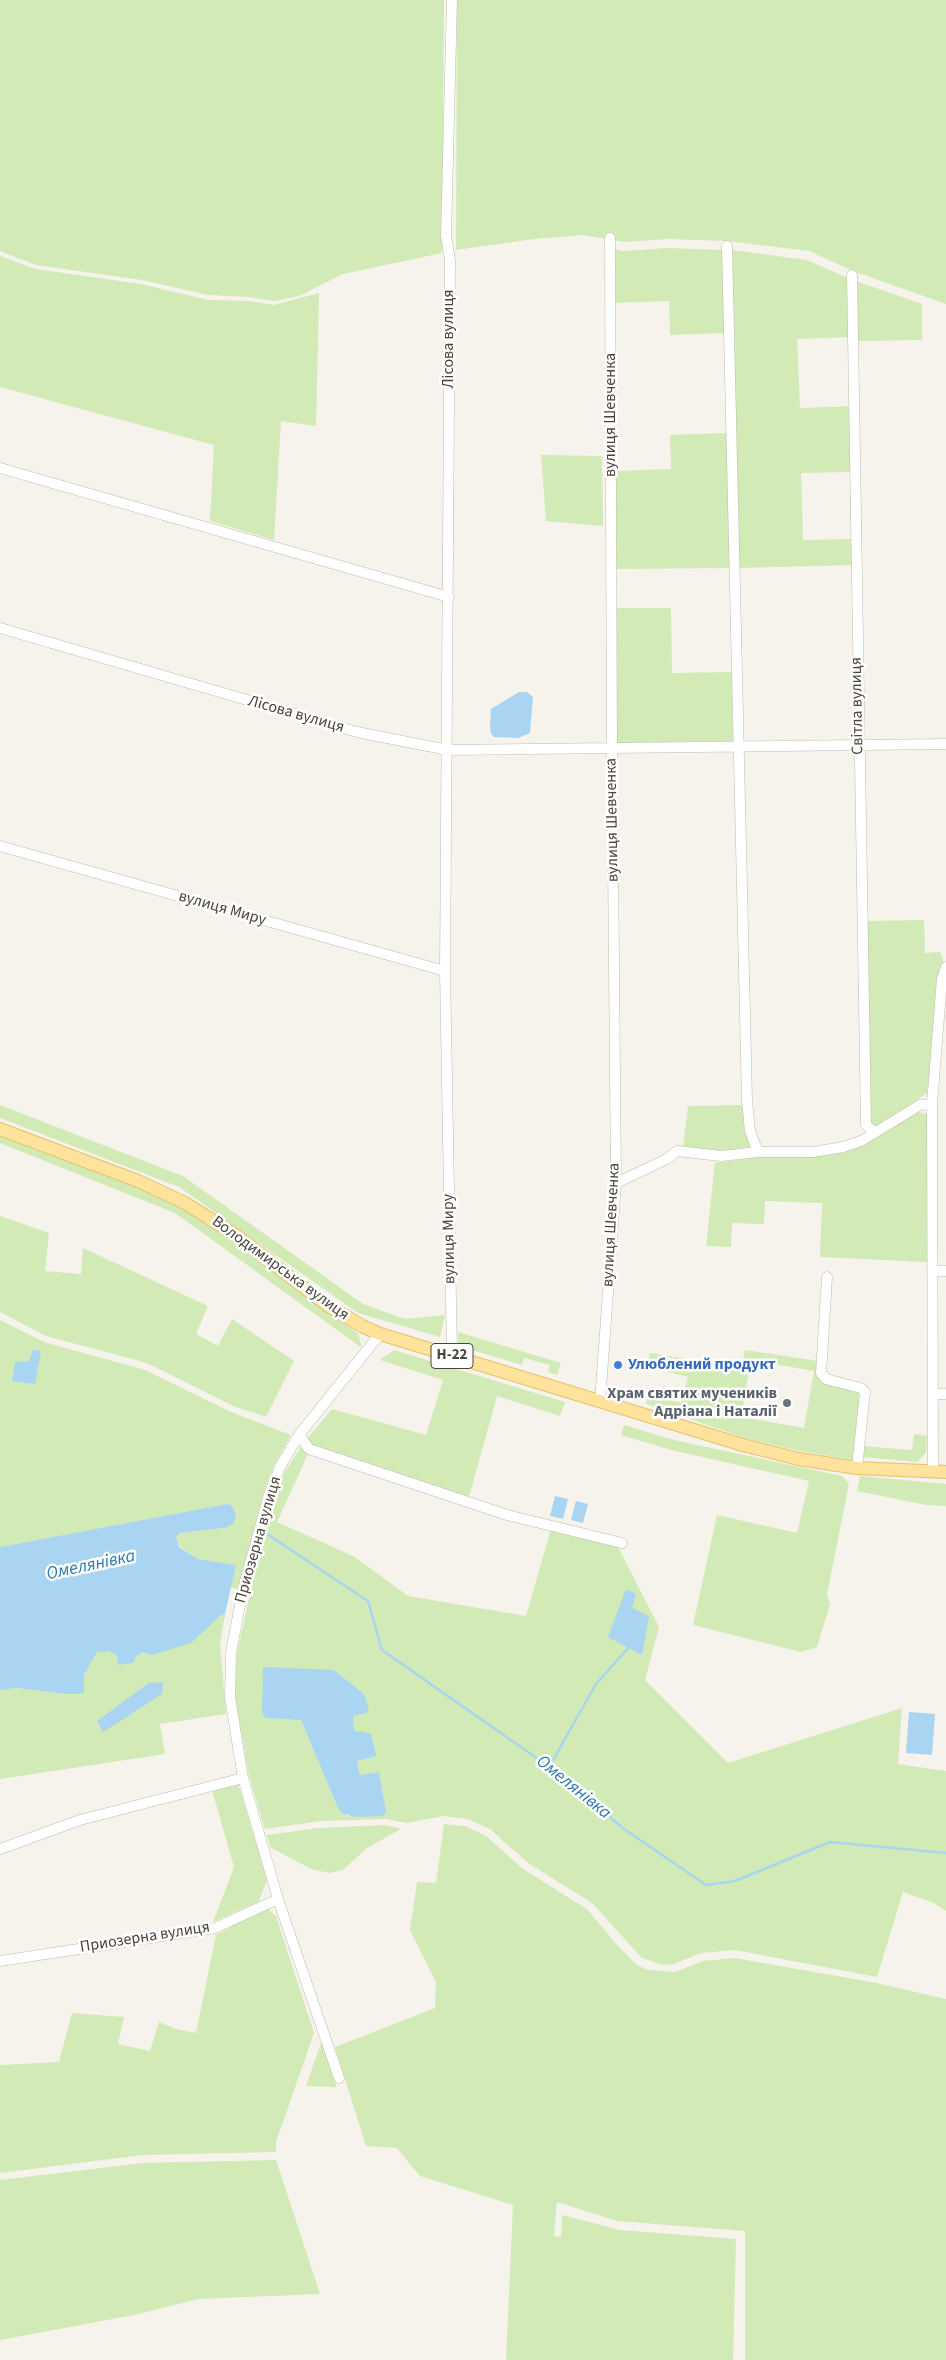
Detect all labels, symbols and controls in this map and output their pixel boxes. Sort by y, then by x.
street label: Лісова вулиця [439,289,459,389]
street label: вулиця Шевченка [601,353,621,477]
street label: Світла вулиця [848,657,868,755]
street label: Лісова вулиця [246,692,346,738]
street label: вулиця Шевченка [602,758,624,882]
street label: вулиця Миру [176,887,268,931]
street label: вулиця Шевченка [599,1162,625,1288]
street label: вулиця Миру [440,1194,460,1284]
street label: Володимирська вулиця [208,1213,352,1325]
road number: Н-22 [431,1344,473,1368]
place label: Улюблений продукт [628,1355,776,1375]
marker: Улюблений продукт [612,1359,624,1371]
place label: Храм святих мучеників Адріана і Наталії [607,1384,777,1422]
marker: Храм святих мучеників Адріана і Наталії [781,1397,793,1409]
street label: Приозерна вулиця [232,1474,286,1606]
water label: Омелянівка [45,1546,137,1586]
water label: Омелянівка [531,1751,615,1825]
street label: Приозерна вулиця [79,1918,211,1958]

